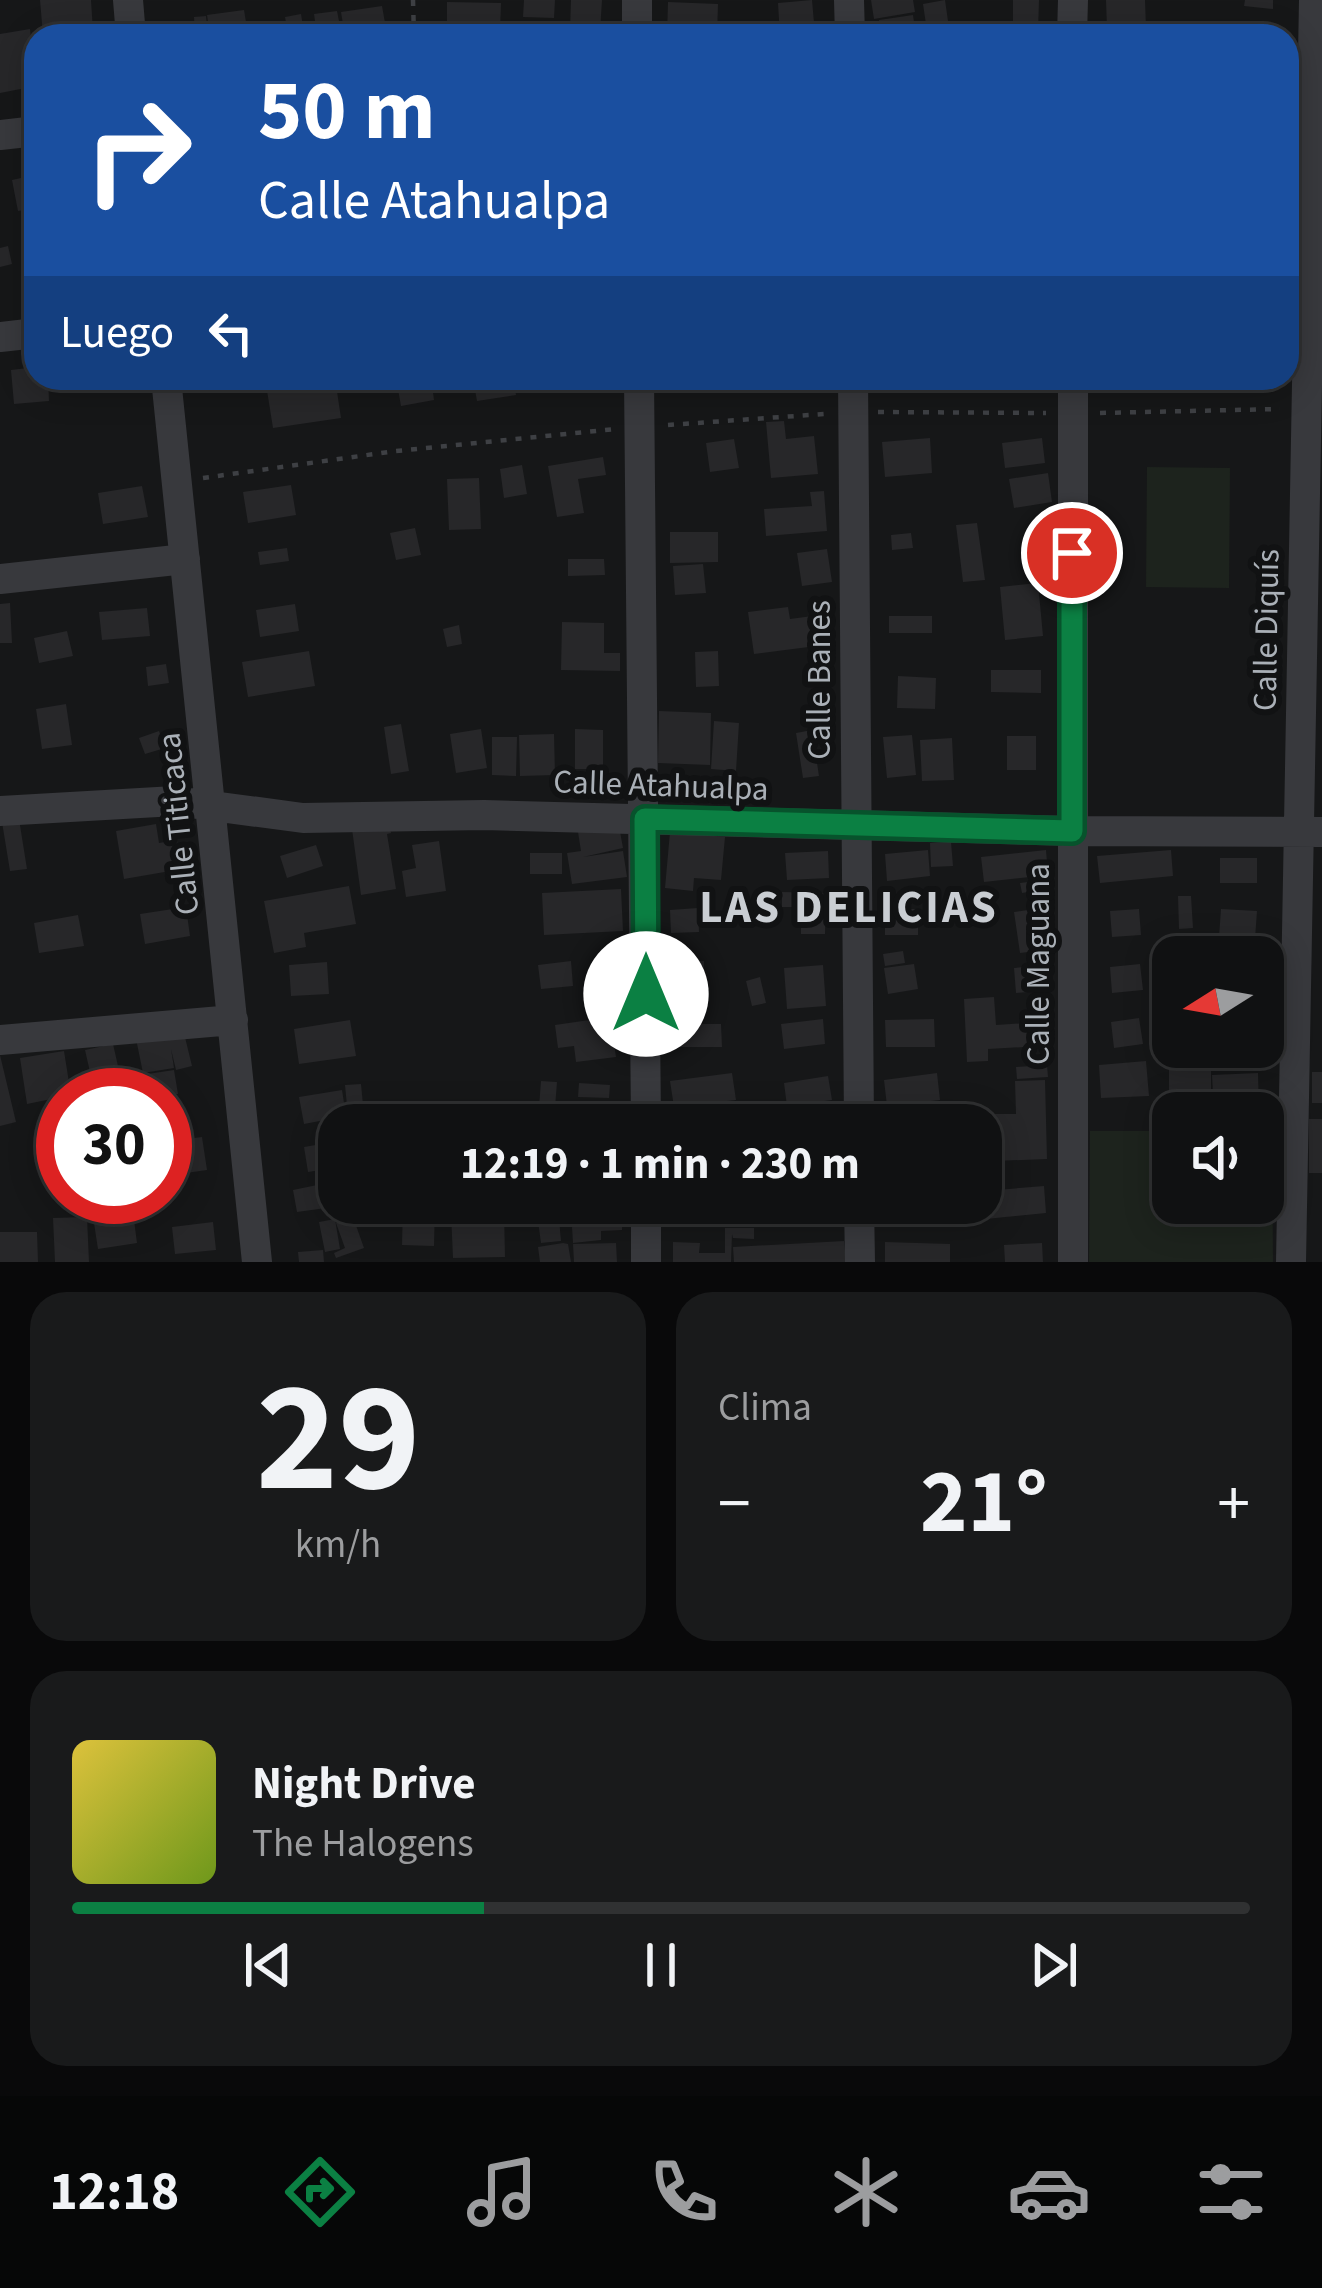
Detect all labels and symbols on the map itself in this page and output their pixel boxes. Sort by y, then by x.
pin [1021,502,1123,604]
street label: Calle Diquís [1242,549,1291,711]
street label: Calle Banes [796,600,843,760]
street label: Calle Titicaca [146,730,211,917]
street label: Calle Atahualpa [553,758,769,813]
street label: Calle Maguana [1015,863,1062,1065]
district label: LAS DELICIAS [699,876,999,940]
position arrow [583,931,709,1057]
north arrow [1152,936,1284,1068]
speed limit sign: 30 [36,1068,192,1224]

